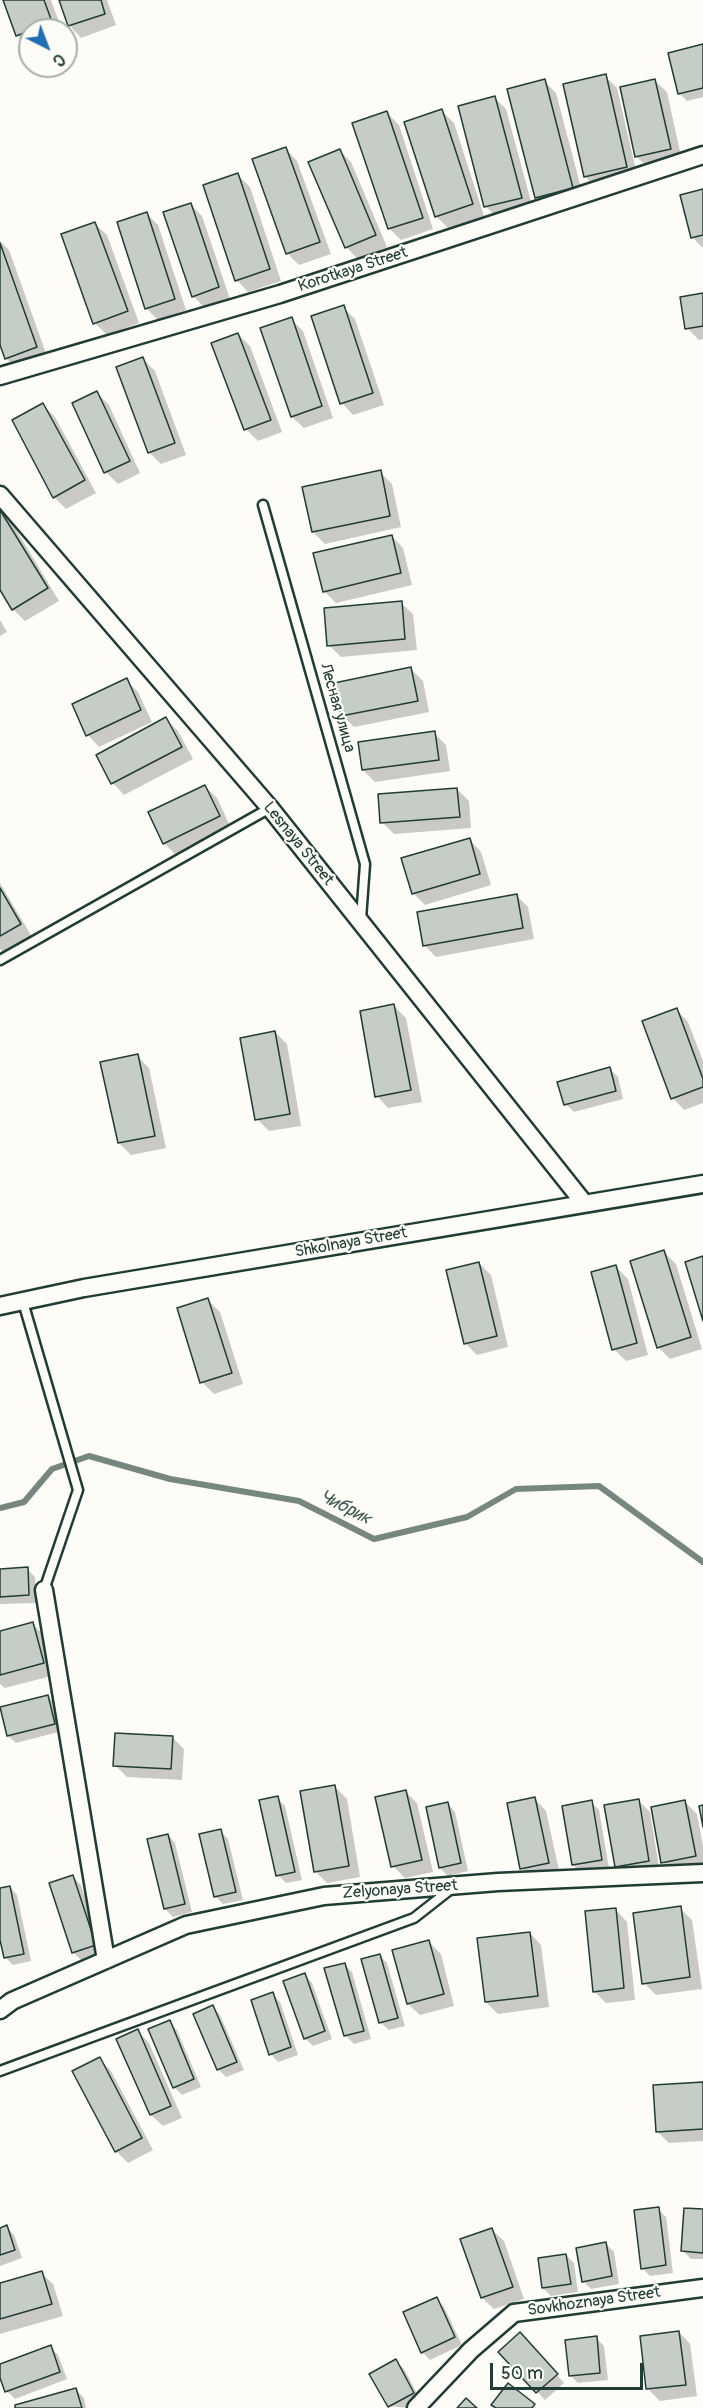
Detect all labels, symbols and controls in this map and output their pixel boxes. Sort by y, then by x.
north arrow [18,18,78,78]
text: С [48,49,69,71]
street label: Korotkaya Street [296,243,410,297]
street label: Лесная улица [315,661,359,755]
street label: Lesnaya Street [259,798,337,890]
street label: Shkolnaya Street [293,1224,409,1262]
water label: Чибрик [316,1486,374,1530]
street label: Zelyonaya Street [342,1876,458,1904]
street label: Sovkhoznaya Street [526,2283,662,2321]
scale bar [493,2351,646,2389]
text: 50 m [501,2362,543,2385]

